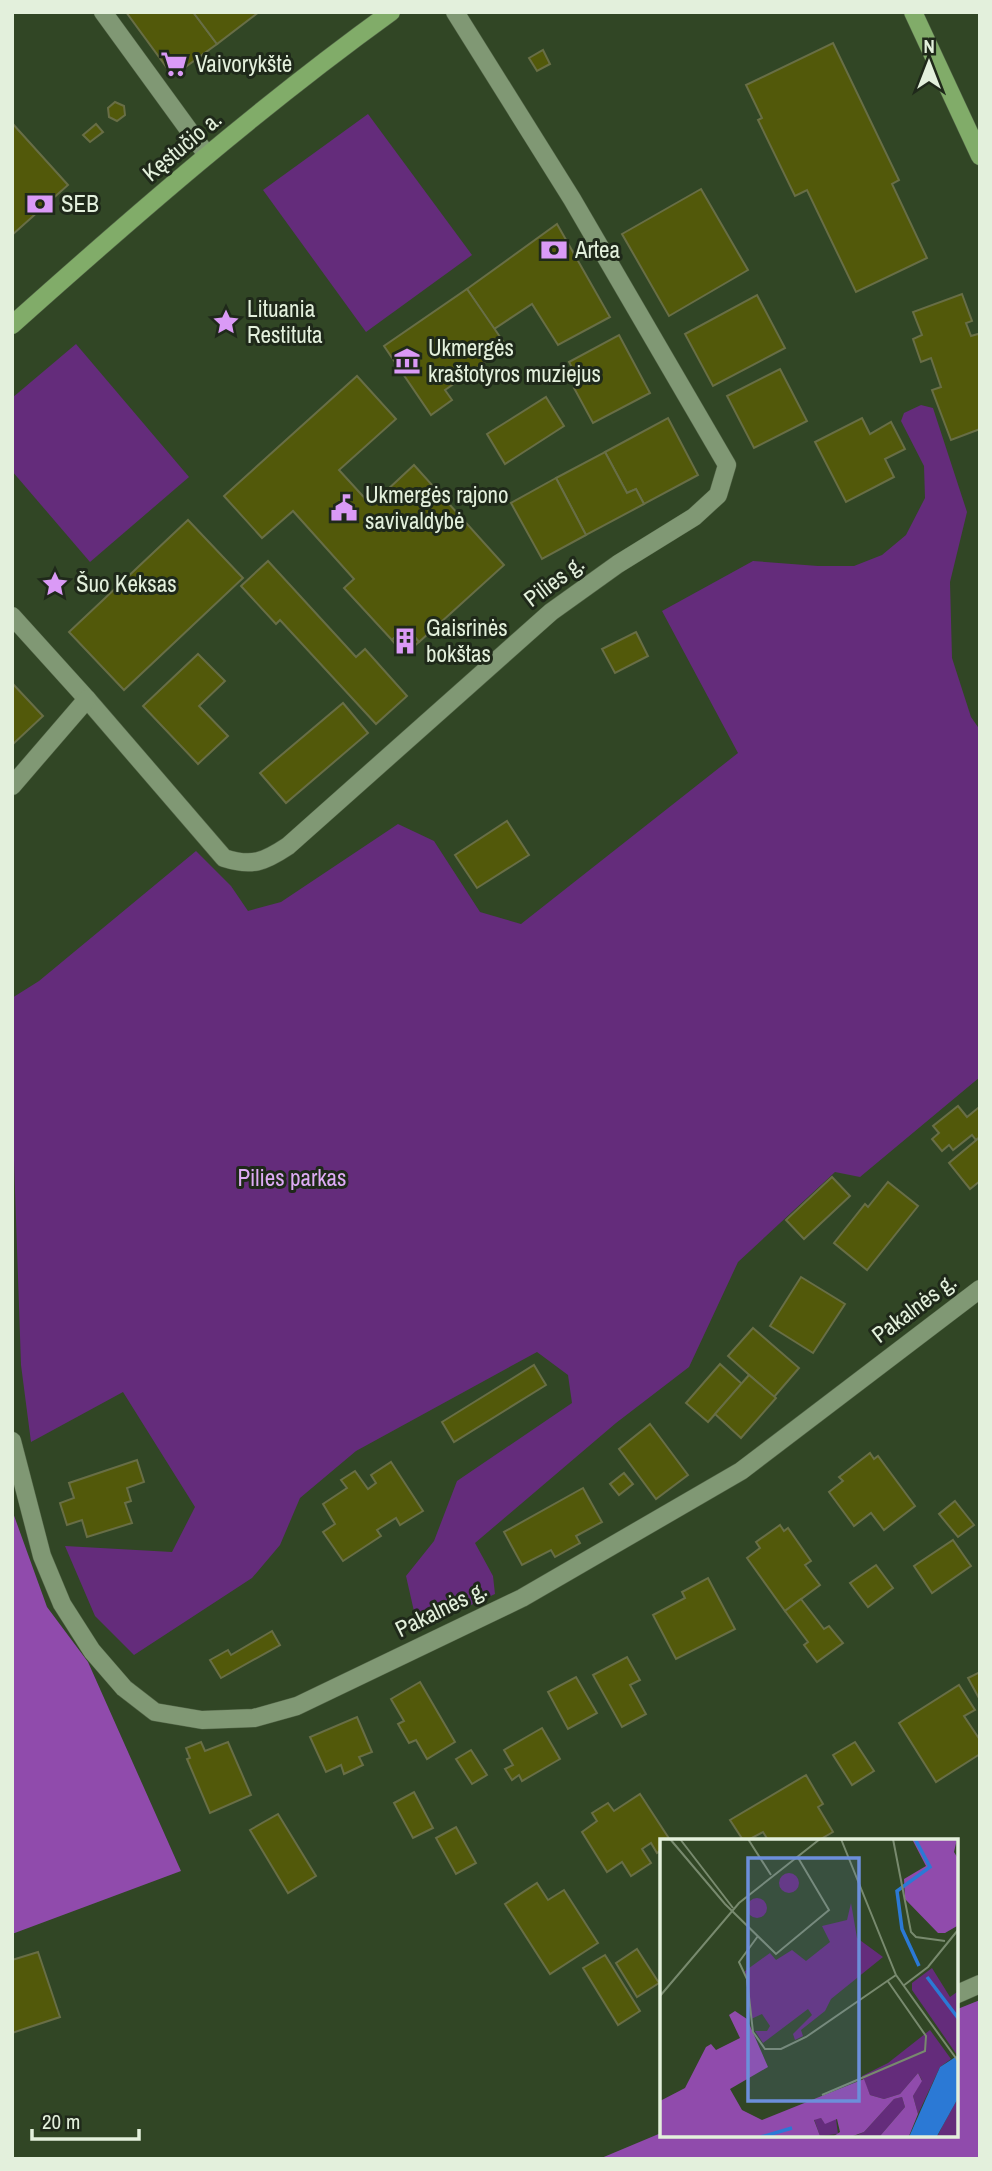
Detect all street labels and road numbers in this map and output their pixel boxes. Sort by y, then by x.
street label: Kęstučio a. [136,103,228,188]
street label: Pilies g. [517,548,590,613]
street label: Pakalnės g. [865,1266,962,1350]
street label: Pakalnės g. [390,1573,492,1644]

